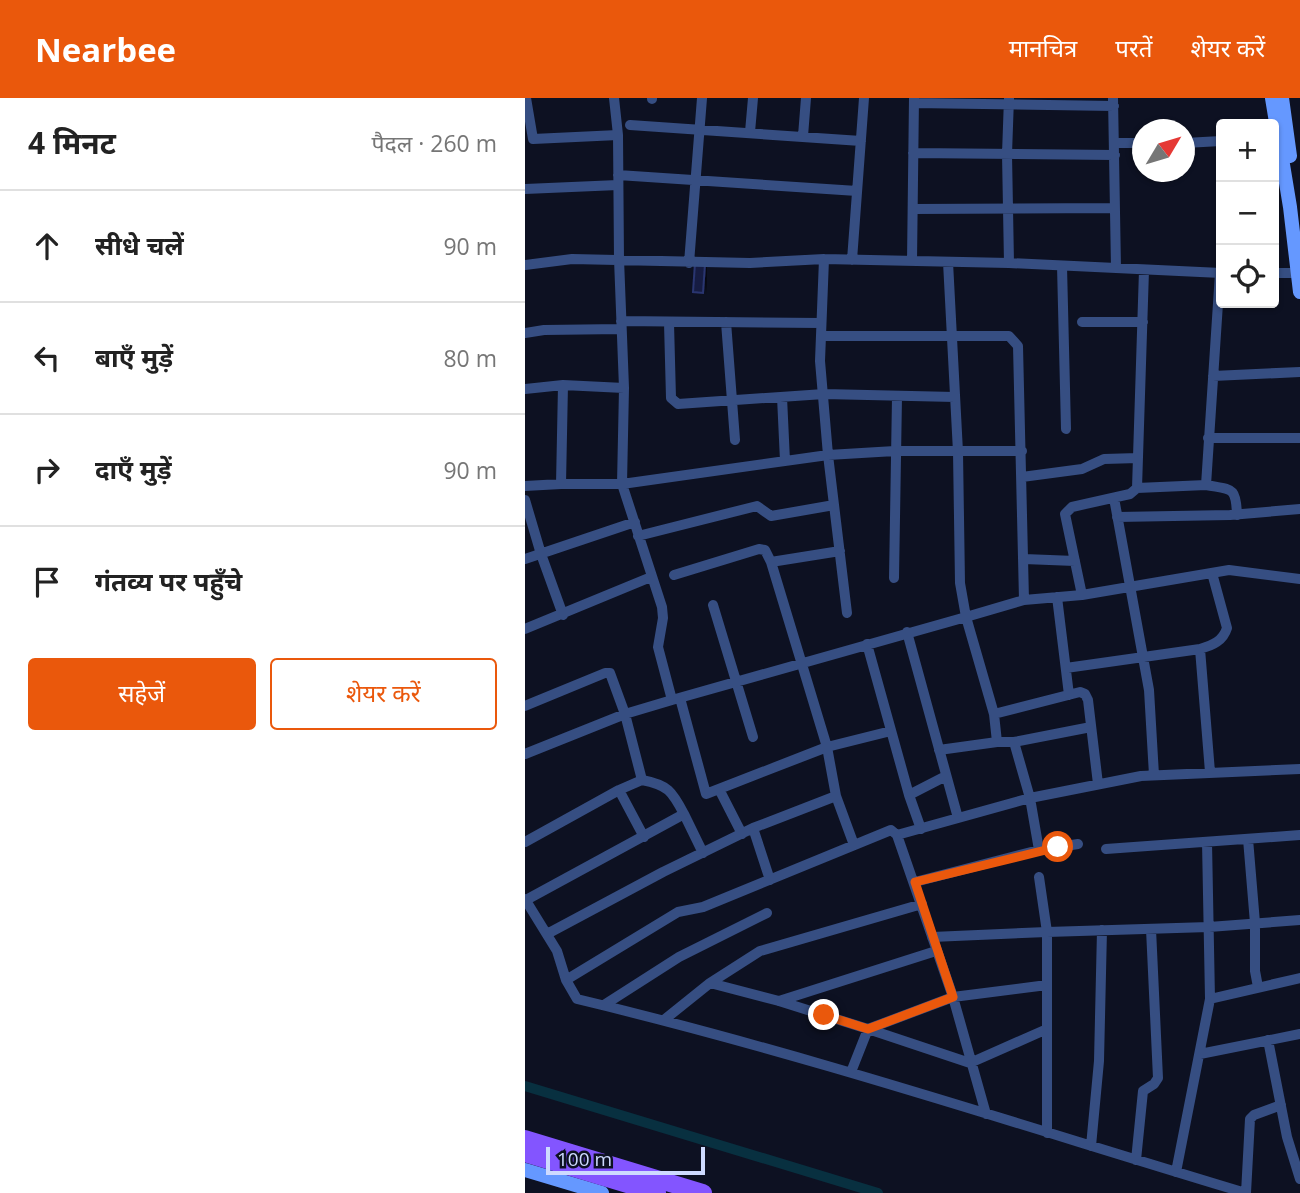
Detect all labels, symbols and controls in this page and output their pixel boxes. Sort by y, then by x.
text: Nearbee [35,27,176,72]
text: मानचित्र [1009,31,1077,64]
text: परतें [1115,31,1152,64]
text: शेयर करें [1190,31,1265,64]
north arrow [1132,119,1195,182]
map controls [1216,119,1279,308]
button: + [1216,119,1279,182]
text: 4 मिनट [28,122,116,163]
text: पैदल · 260 m [371,127,497,159]
button: − [1216,182,1279,245]
icon: ahead [28,227,66,265]
text: सीधे चलें [95,227,184,263]
text: 90 m [443,230,497,262]
button: locate [1216,245,1279,308]
icon: left [28,339,66,377]
text: बाएँ मुड़ें [95,339,173,375]
text: 80 m [443,342,497,374]
icon: right [28,451,66,489]
text: दाएँ मुड़ें [95,451,172,487]
text: 90 m [443,454,497,486]
icon: arrive [28,563,66,601]
text: गंतव्य पर पहुँचे [95,563,242,599]
button: सहेजें [28,658,256,730]
button: शेयर करें [270,658,497,730]
route start [1042,831,1073,862]
route end [808,999,839,1030]
scale bar [546,1144,705,1176]
text: 100 m [557,1146,612,1172]

